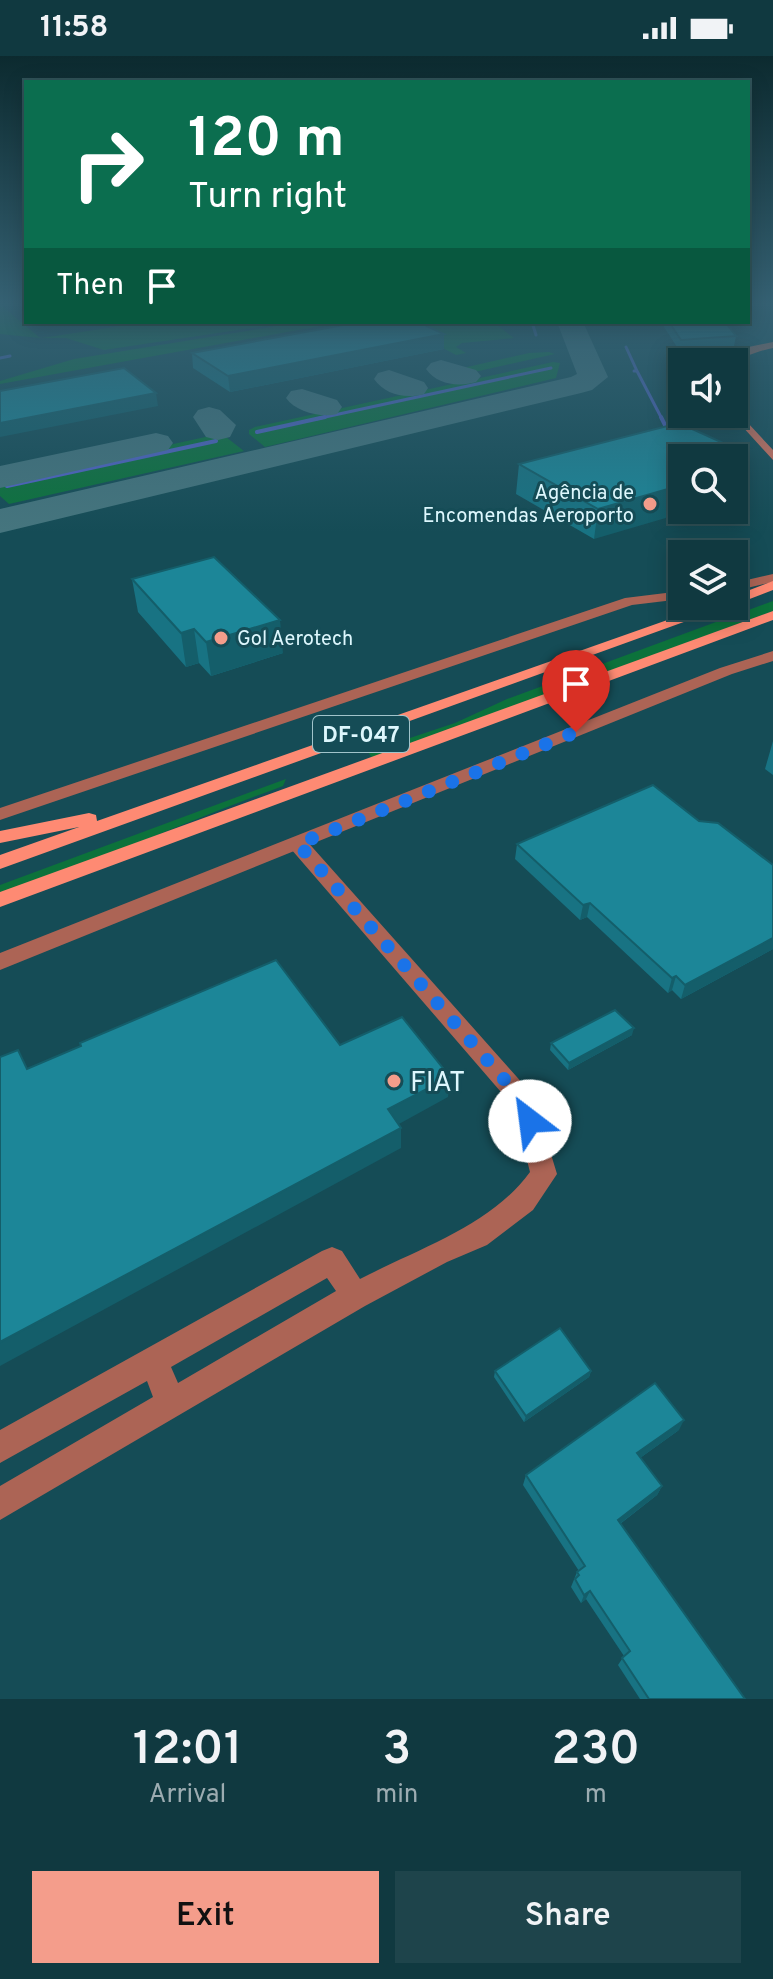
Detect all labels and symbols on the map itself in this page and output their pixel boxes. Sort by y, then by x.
place label: Agência de Encomendas Aeroporto [423,481,634,530]
marker: Agência de Encomendas Aeroporto [641,495,659,513]
place label: Gol Aerotech [237,627,353,653]
marker: Gol Aerotech [212,629,230,647]
pin [542,650,610,732]
road number: DF-047 [313,716,409,752]
place label: FIAT [410,1066,465,1102]
marker: FIAT [385,1072,403,1090]
position arrow [488,1079,572,1163]

